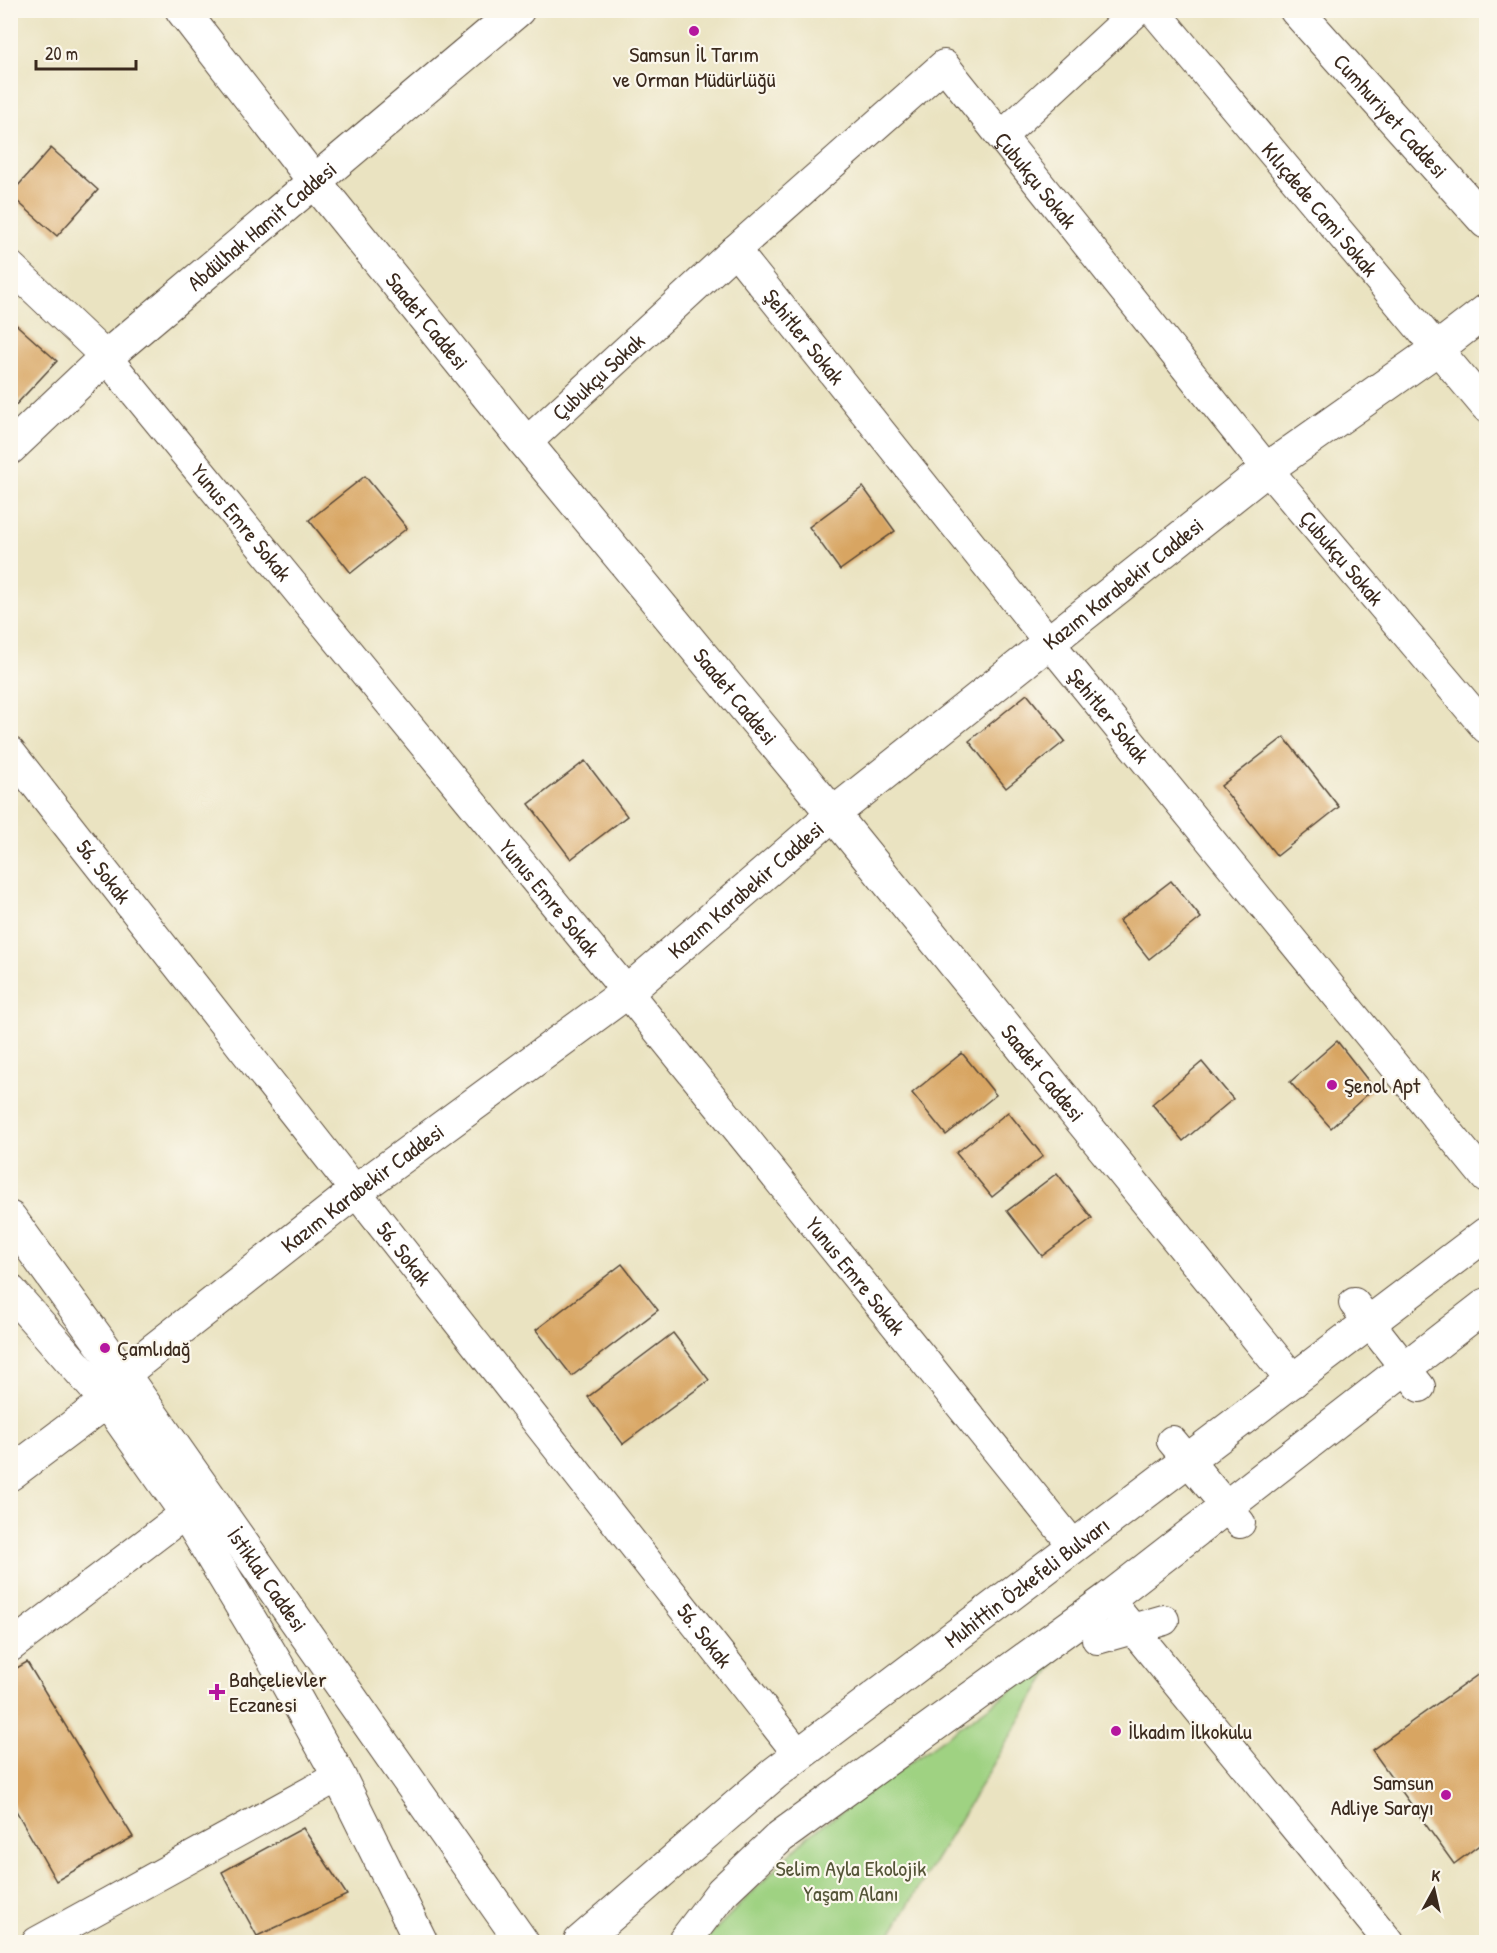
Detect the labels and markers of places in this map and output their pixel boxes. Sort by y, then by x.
marker: Samsun İl Tarım ve Orman Müdürlüğü [687,24,701,38]
place label: Samsun İl Tarım ve Orman Müdürlüğü [613,39,776,94]
place label: Şenol Apt [1344,1070,1421,1100]
marker: Şenol Apt [1325,1078,1339,1092]
place label: Çamlıdağ [117,1333,190,1363]
marker: Çamlıdağ [98,1341,112,1355]
place label: Bahçelievler Eczanesi [229,1664,327,1719]
marker: Bahçelievler Eczanesi [210,1685,224,1699]
place label: İlkadım İlkokulu [1128,1716,1252,1746]
marker: İlkadım İlkokulu [1109,1724,1123,1738]
place label: Samsun Adliye Sarayı [1331,1767,1434,1822]
marker: Samsun Adliye Sarayı [1439,1788,1453,1802]

